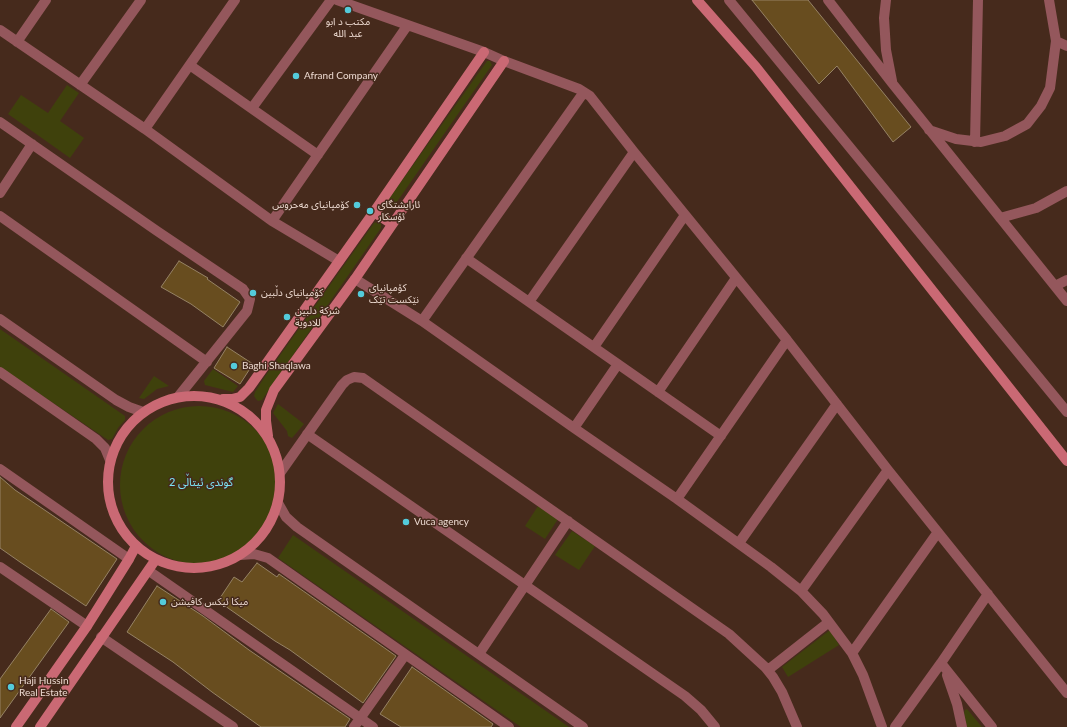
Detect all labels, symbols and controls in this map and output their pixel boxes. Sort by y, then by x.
marker: مكتب د ابو عبد الله [343,5,353,15]
place label: مكتب د ابو عبد الله [326,16,370,40]
place label: Afrand Company [304,70,378,82]
marker: Afrand Company [291,71,301,81]
place label: کۆمپانیای مەحروس [272,199,349,211]
place label: ئارایشتگای ئۆسکار [378,199,420,222]
marker: کۆمپانیای مەحروس [352,200,362,210]
marker: ئارایشتگای ئۆسکار [365,206,375,216]
place label: کۆمپانیای نێکست تێک [369,282,419,306]
place label: کۆمپانیای دڵبین [261,287,323,299]
marker: کۆمپانیای دڵبین [248,288,258,298]
marker: کۆمپانیای نێکست تێک [356,289,366,299]
place label: شركة دلبين للادوية [295,305,340,328]
marker: شركة دلبين للادوية [282,312,292,322]
place label: Baghi Shaqlawa [242,360,311,372]
marker: Baghi Shaqlawa [229,361,239,371]
district label: گوندی ئیتاڵی 2 [169,475,233,489]
place label: Vuca agency [414,516,469,528]
marker: Vuca agency [401,517,411,527]
place label: میکا ئیکس کافیشن [171,596,248,608]
marker: میکا ئیکس کافیشن [158,597,168,607]
place label: Haji Hussin Real Estate [19,675,69,698]
marker: Haji Hussin Real Estate [6,682,16,692]

